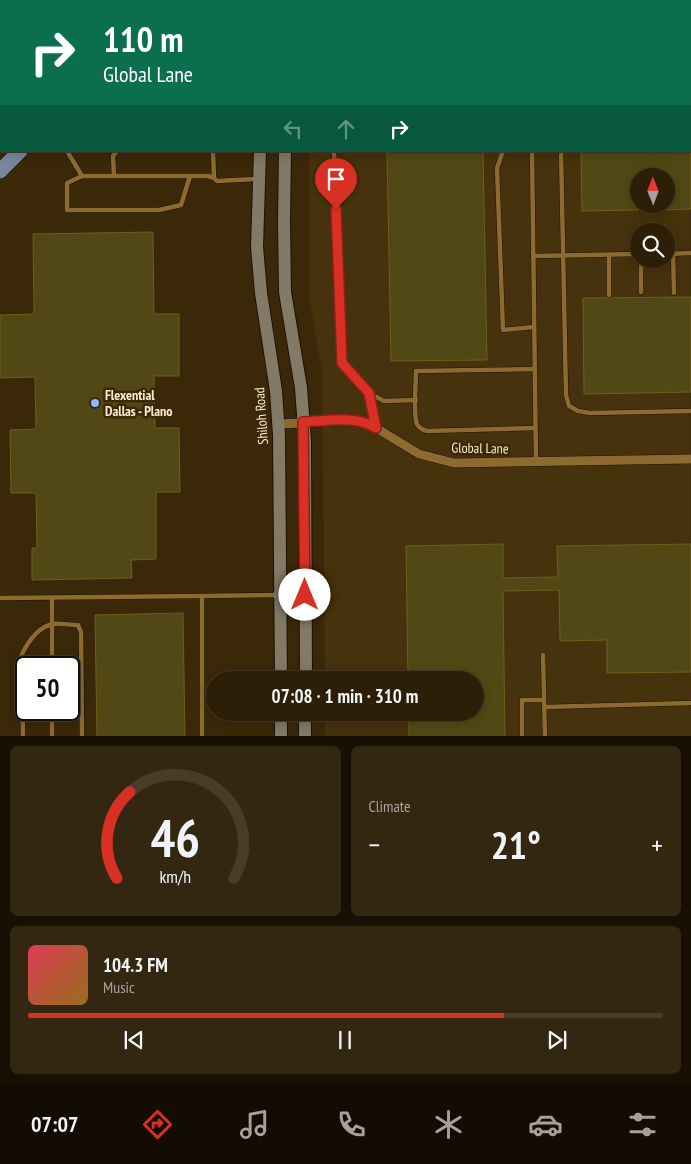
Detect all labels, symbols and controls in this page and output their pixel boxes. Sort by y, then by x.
text: 110 m [103,16,184,62]
icon: right [20,20,85,85]
text: Global Lane [103,60,193,88]
icon: left [279,115,307,143]
icon: ahead [332,115,360,143]
icon: right [385,115,413,143]
pin [315,158,357,209]
icon: arrive [322,165,350,193]
north arrow [630,168,675,212]
map controls [630,168,675,268]
button: search [630,223,675,268]
place label: Flexential Dallas - Plano [105,386,173,420]
street label: Shiloh Road [250,387,272,445]
marker: Flexential Dallas - Plano [89,397,101,409]
street label: Global Lane [451,439,509,458]
position arrow [278,568,330,620]
speed limit sign: 50 [15,656,80,721]
text: 07:08 · 1 min · 310 m [272,684,418,708]
text: Climate [369,796,411,816]
text: 46 [150,804,200,871]
text: 21° [491,820,541,869]
text: − [369,826,380,863]
text: + [651,826,663,863]
text: km/h [159,865,191,888]
text: 104.3 FM [103,953,168,977]
text: Music [103,977,135,997]
icon: previous [120,1026,148,1054]
icon: pause [331,1026,359,1054]
icon: next [543,1026,571,1054]
icon: directions [140,1107,175,1142]
icon: music [237,1107,272,1142]
icon: phone [334,1107,369,1142]
icon: climate [431,1107,466,1142]
icon: car [528,1107,563,1142]
icon: filters [625,1107,660,1142]
text: 07:07 [31,1110,79,1138]

